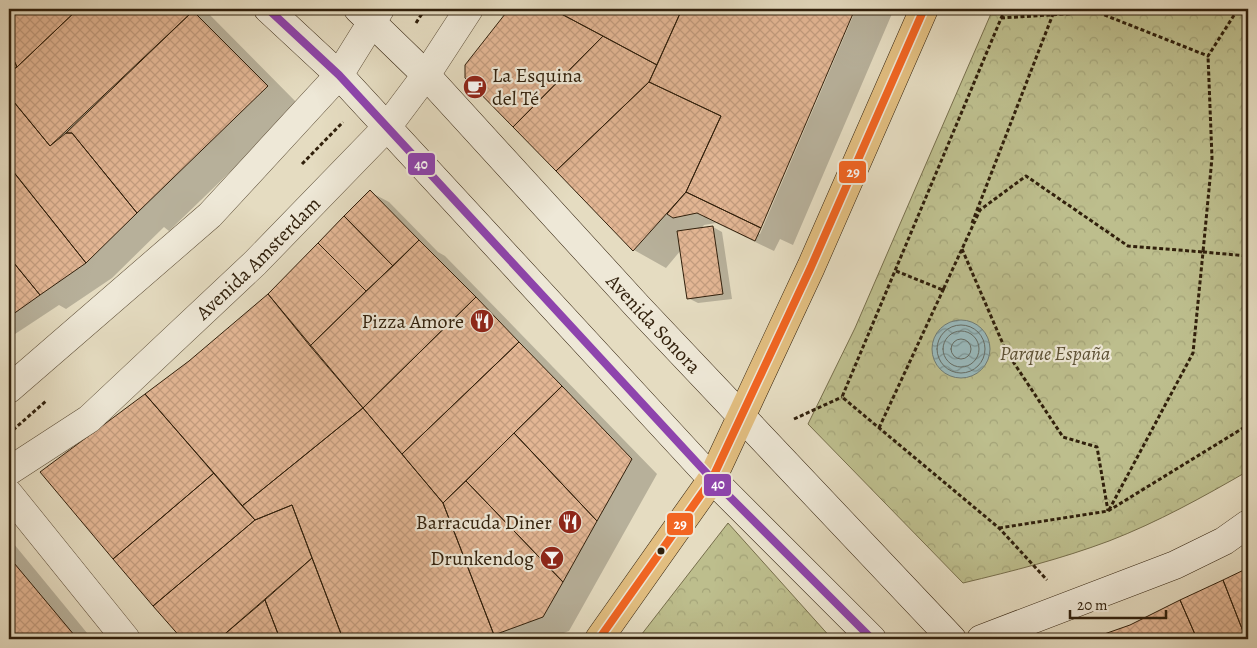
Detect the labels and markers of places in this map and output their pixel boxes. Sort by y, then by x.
place label: La Esquina del Té [492,62,583,112]
cafe icon: La Esquina del Té [462,74,488,100]
place label: Pizza Amore [362,308,464,335]
restaurant icon: Pizza Amore [469,308,495,334]
place label: Barracuda Diner [416,509,552,536]
restaurant icon: Barracuda Diner [557,509,583,535]
place label: Drunkendog [430,545,534,572]
bar icon: Drunkendog [539,545,565,571]
unlabelled marker [656,546,666,556]

